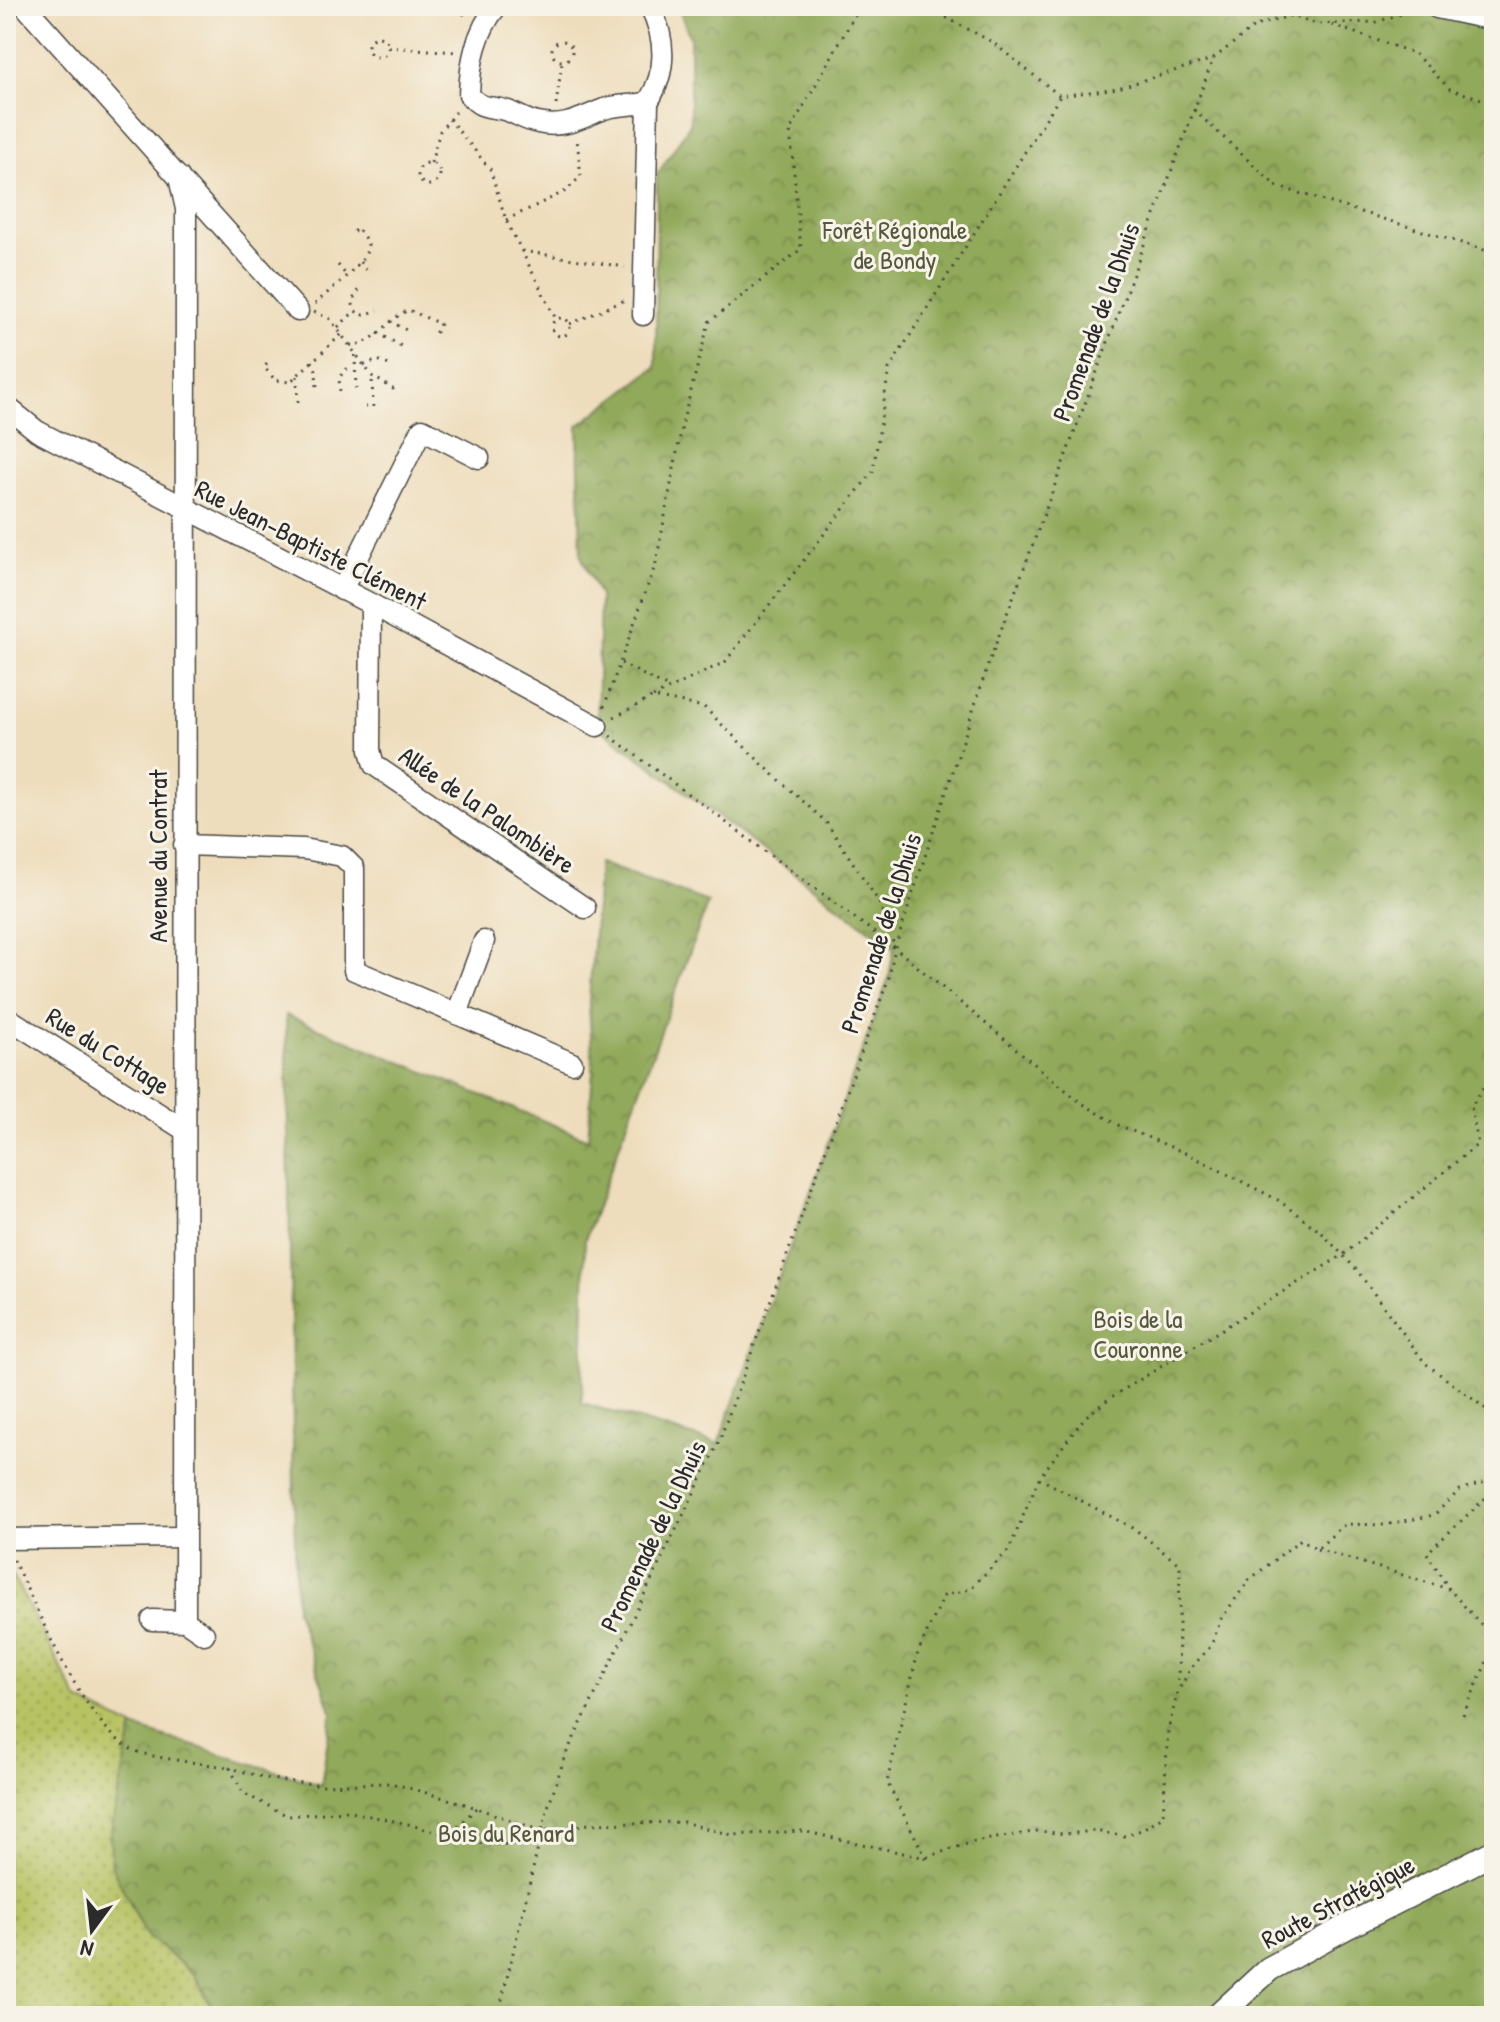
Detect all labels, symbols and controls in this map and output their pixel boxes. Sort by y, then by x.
park label: Forêt Régionale de Bondy [822,212,967,277]
street label: Promenade de la Dhuis [1043,218,1148,426]
street label: Rue Jean-Baptiste Clément [189,471,434,619]
street label: Allée de la Palombière [392,738,582,881]
street label: Avenue du Contrat [140,768,175,943]
street label: Promenade de la Dhuis [832,828,929,1037]
street label: Rue du Cottage [40,999,177,1102]
park label: Bois de la Couronne [1093,1301,1183,1366]
street label: Promenade de la Dhuis [591,1434,714,1637]
park label: Bois du Renard [438,1815,574,1850]
street label: Route Stratégique [1255,1847,1420,1957]
north arrow [52,1890,132,1970]
text: N [77,1933,96,1965]

